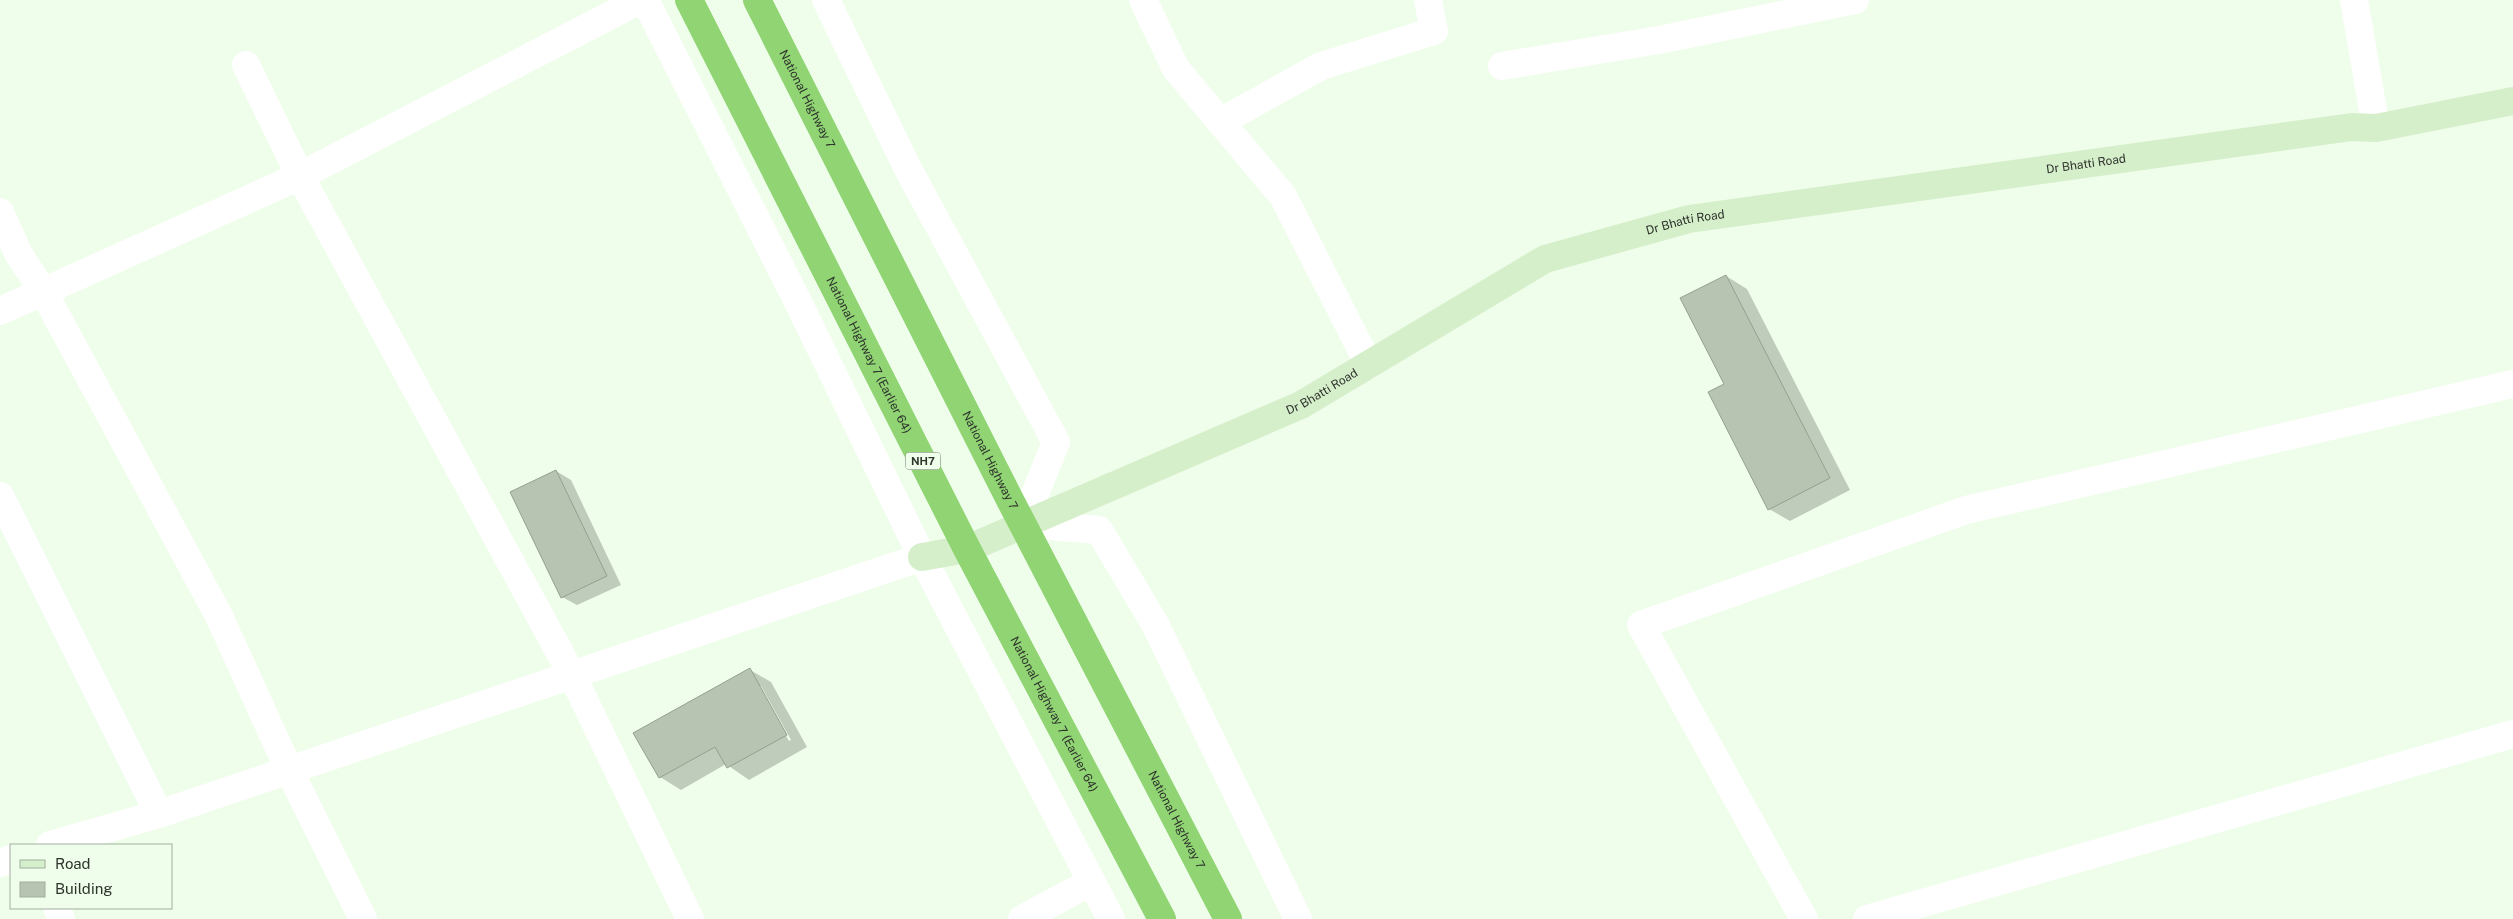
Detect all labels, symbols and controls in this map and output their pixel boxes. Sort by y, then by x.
street label: National Highway 7 [776,47,838,151]
street label: Dr Bhatti Road [2045,151,2127,176]
street label: Dr Bhatti Road [1644,207,1726,238]
street label: National Highway 7 (Earlier 64) [823,275,914,436]
street label: Dr Bhatti Road [1284,366,1360,418]
street label: National Highway 7 [959,409,1021,512]
road number: NH7 [906,452,940,470]
street label: National Highway 7 (Earlier 64) [1007,634,1101,794]
street label: National Highway 7 [1145,769,1208,871]
legend [10,844,172,909]
text: Road [55,855,91,872]
text: Building [55,880,113,897]

